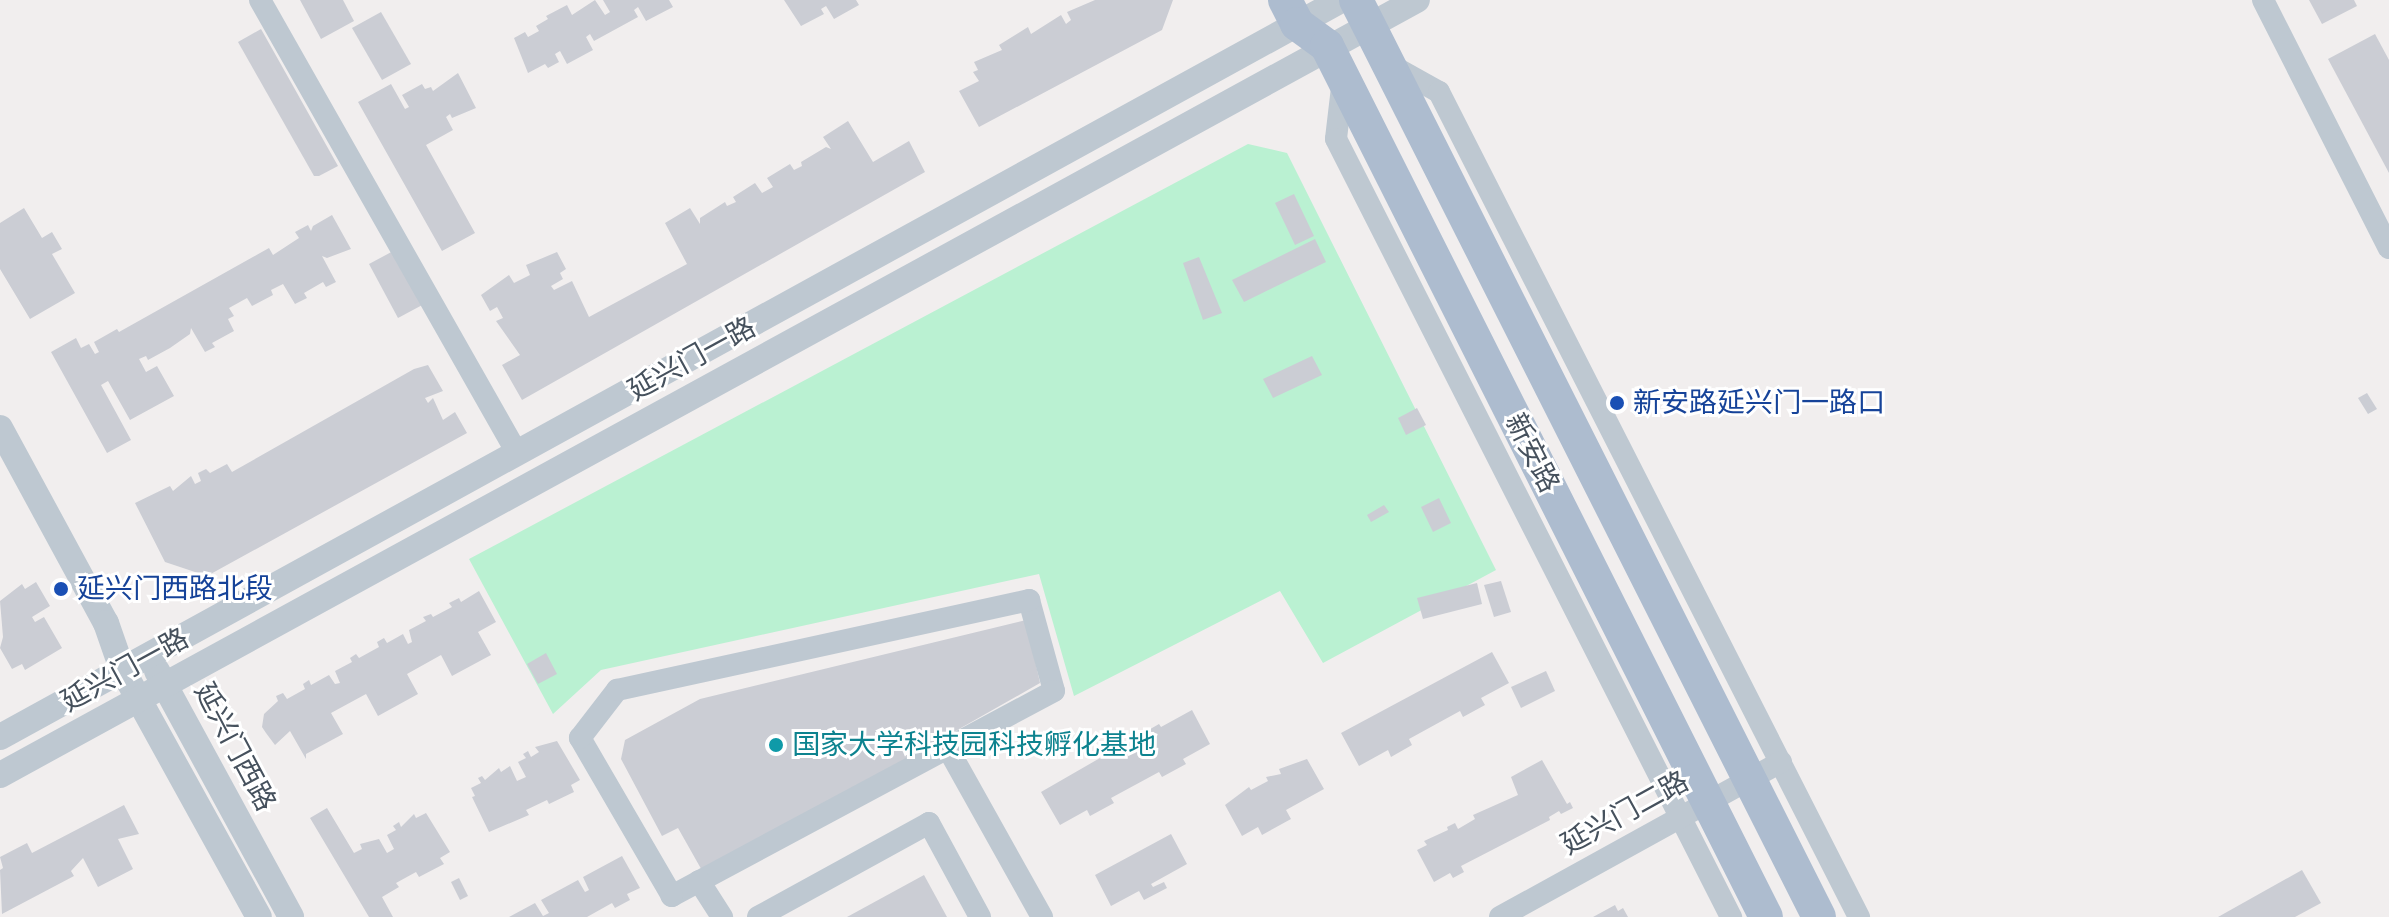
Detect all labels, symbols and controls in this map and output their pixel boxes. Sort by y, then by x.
street label: 延兴门一路 [623,310,761,408]
place label: 新安路延兴门一路口 [1633,386,1885,420]
marker: 新安路延兴门一路口 [1608,394,1626,412]
street label: 新安路 [1498,408,1566,498]
place label: 延兴门西路北段 [77,572,273,606]
marker: 延兴门西路北段 [52,580,70,598]
street label: 延兴门一路 [56,621,194,719]
street label: 延兴门西路 [187,677,283,817]
place label: 国家大学科技园科技孵化基地 [792,728,1156,762]
marker: 国家大学科技园科技孵化基地 [767,736,785,754]
street label: 延兴门二路 [1556,764,1694,862]

